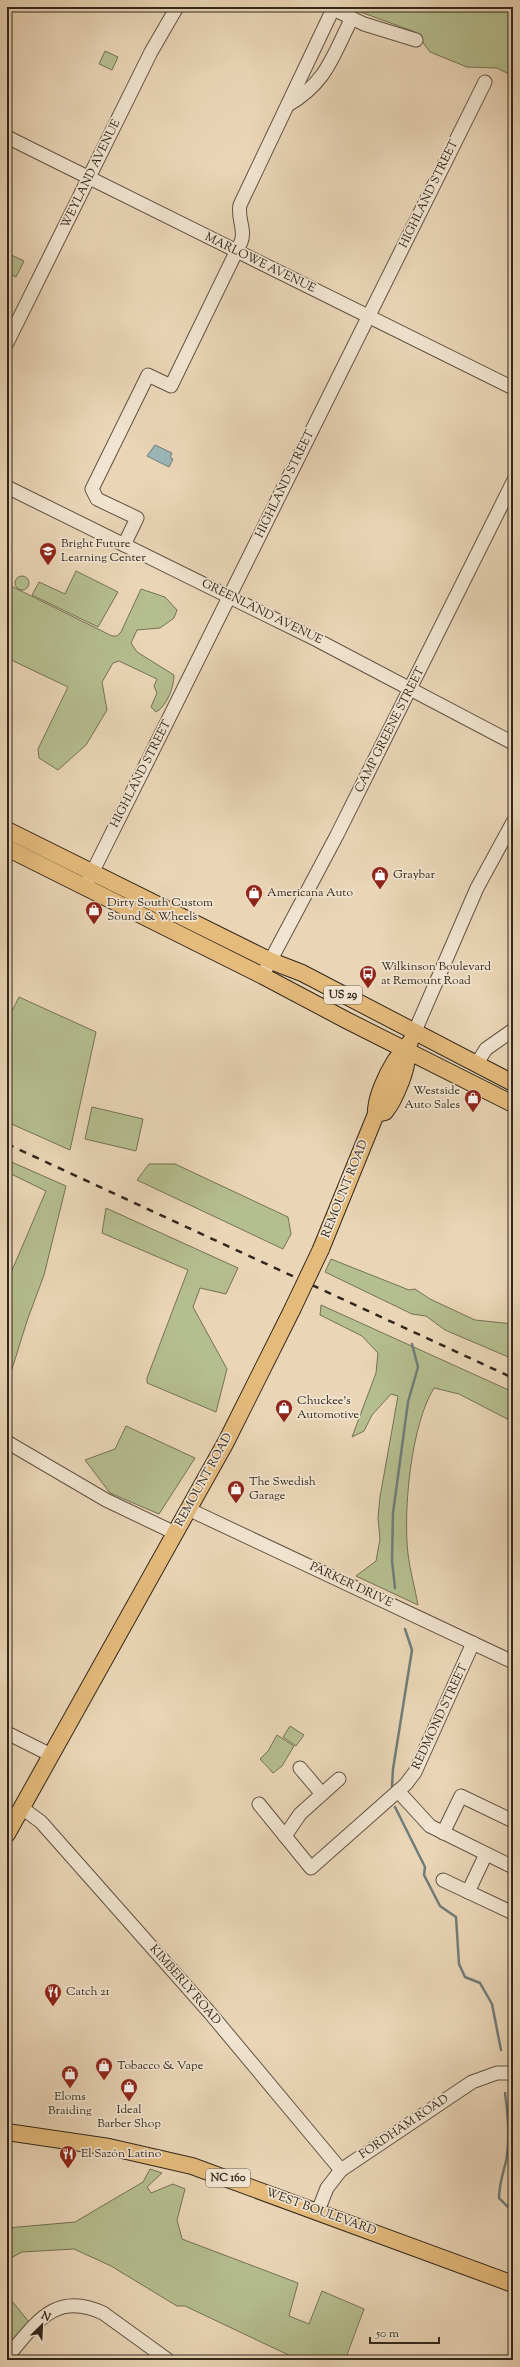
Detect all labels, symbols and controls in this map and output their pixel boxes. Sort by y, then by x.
street label: WEYLAND AVENUE [57,116,126,232]
street label: HIGHLAND STREET [395,136,463,251]
street label: MARLOWE AVENUE [202,228,319,298]
street label: HIGHLAND STREET [251,426,319,541]
place label: Bright Future Learning Center [61,535,146,567]
school or university icon: Bright Future Learning Center [38,541,58,566]
street label: GREENLAND AVENUE [198,575,326,650]
street label: CAMP GREENE STREET [350,664,430,796]
street label: HIGHLAND STREET [106,717,176,831]
shop icon: Graybar [370,865,390,890]
place label: Graybar [393,866,435,884]
shop icon: Americana Auto [244,883,264,908]
place label: Americana Auto [267,884,353,902]
place label: Dirty South Custom Sound & Wheels [107,894,213,926]
shop icon: Dirty South Custom Sound & Wheels [84,900,104,925]
place label: Wilkinson Boulevard at Remount Road [381,958,491,990]
bus stop icon: Wilkinson Boulevard at Remount Road [358,964,378,989]
road number: US 29 [324,986,362,1004]
place label: Westside Auto Sales [404,1082,460,1114]
shop icon: Westside Auto Sales [463,1088,483,1113]
street label: REMOUNT ROAD [317,1137,373,1241]
place label: Chuckee's Automotive [297,1392,360,1424]
shop icon: Chuckee's Automotive [274,1398,294,1423]
street label: REMOUNT ROAD [171,1430,237,1530]
place label: The Swedish Garage [249,1473,316,1505]
shop icon: The Swedish Garage [226,1479,246,1504]
street label: PARKER DRIVE [306,1558,396,1613]
street label: REDMOND STREET [408,1661,473,1773]
street label: KIMBERLY ROAD [145,1941,225,2029]
restaurant icon: Catch 21 [43,1982,63,2007]
place label: Catch 21 [66,1983,110,2001]
shop icon: Tobacco & Vape [94,2056,114,2081]
place label: Tobacco & Vape [117,2057,204,2075]
shop icon: Eloms Braiding [60,2064,80,2089]
shop icon: Ideal Barber Shop [119,2077,139,2102]
place label: Eloms Braiding [48,2088,92,2120]
street label: FORDHAM ROAD [355,2090,453,2164]
place label: Ideal Barber Shop [97,2101,161,2133]
restaurant icon: El Sazón Latino [58,2144,78,2169]
place label: El Sazón Latino [81,2145,162,2163]
road number: NC 160 [206,2169,250,2187]
street label: WEST BOULEVARD [263,2184,379,2240]
north arrow [22,2305,62,2345]
text: N [37,2307,53,2326]
scale bar [370,2319,439,2345]
text: 50 m [375,2325,399,2343]

